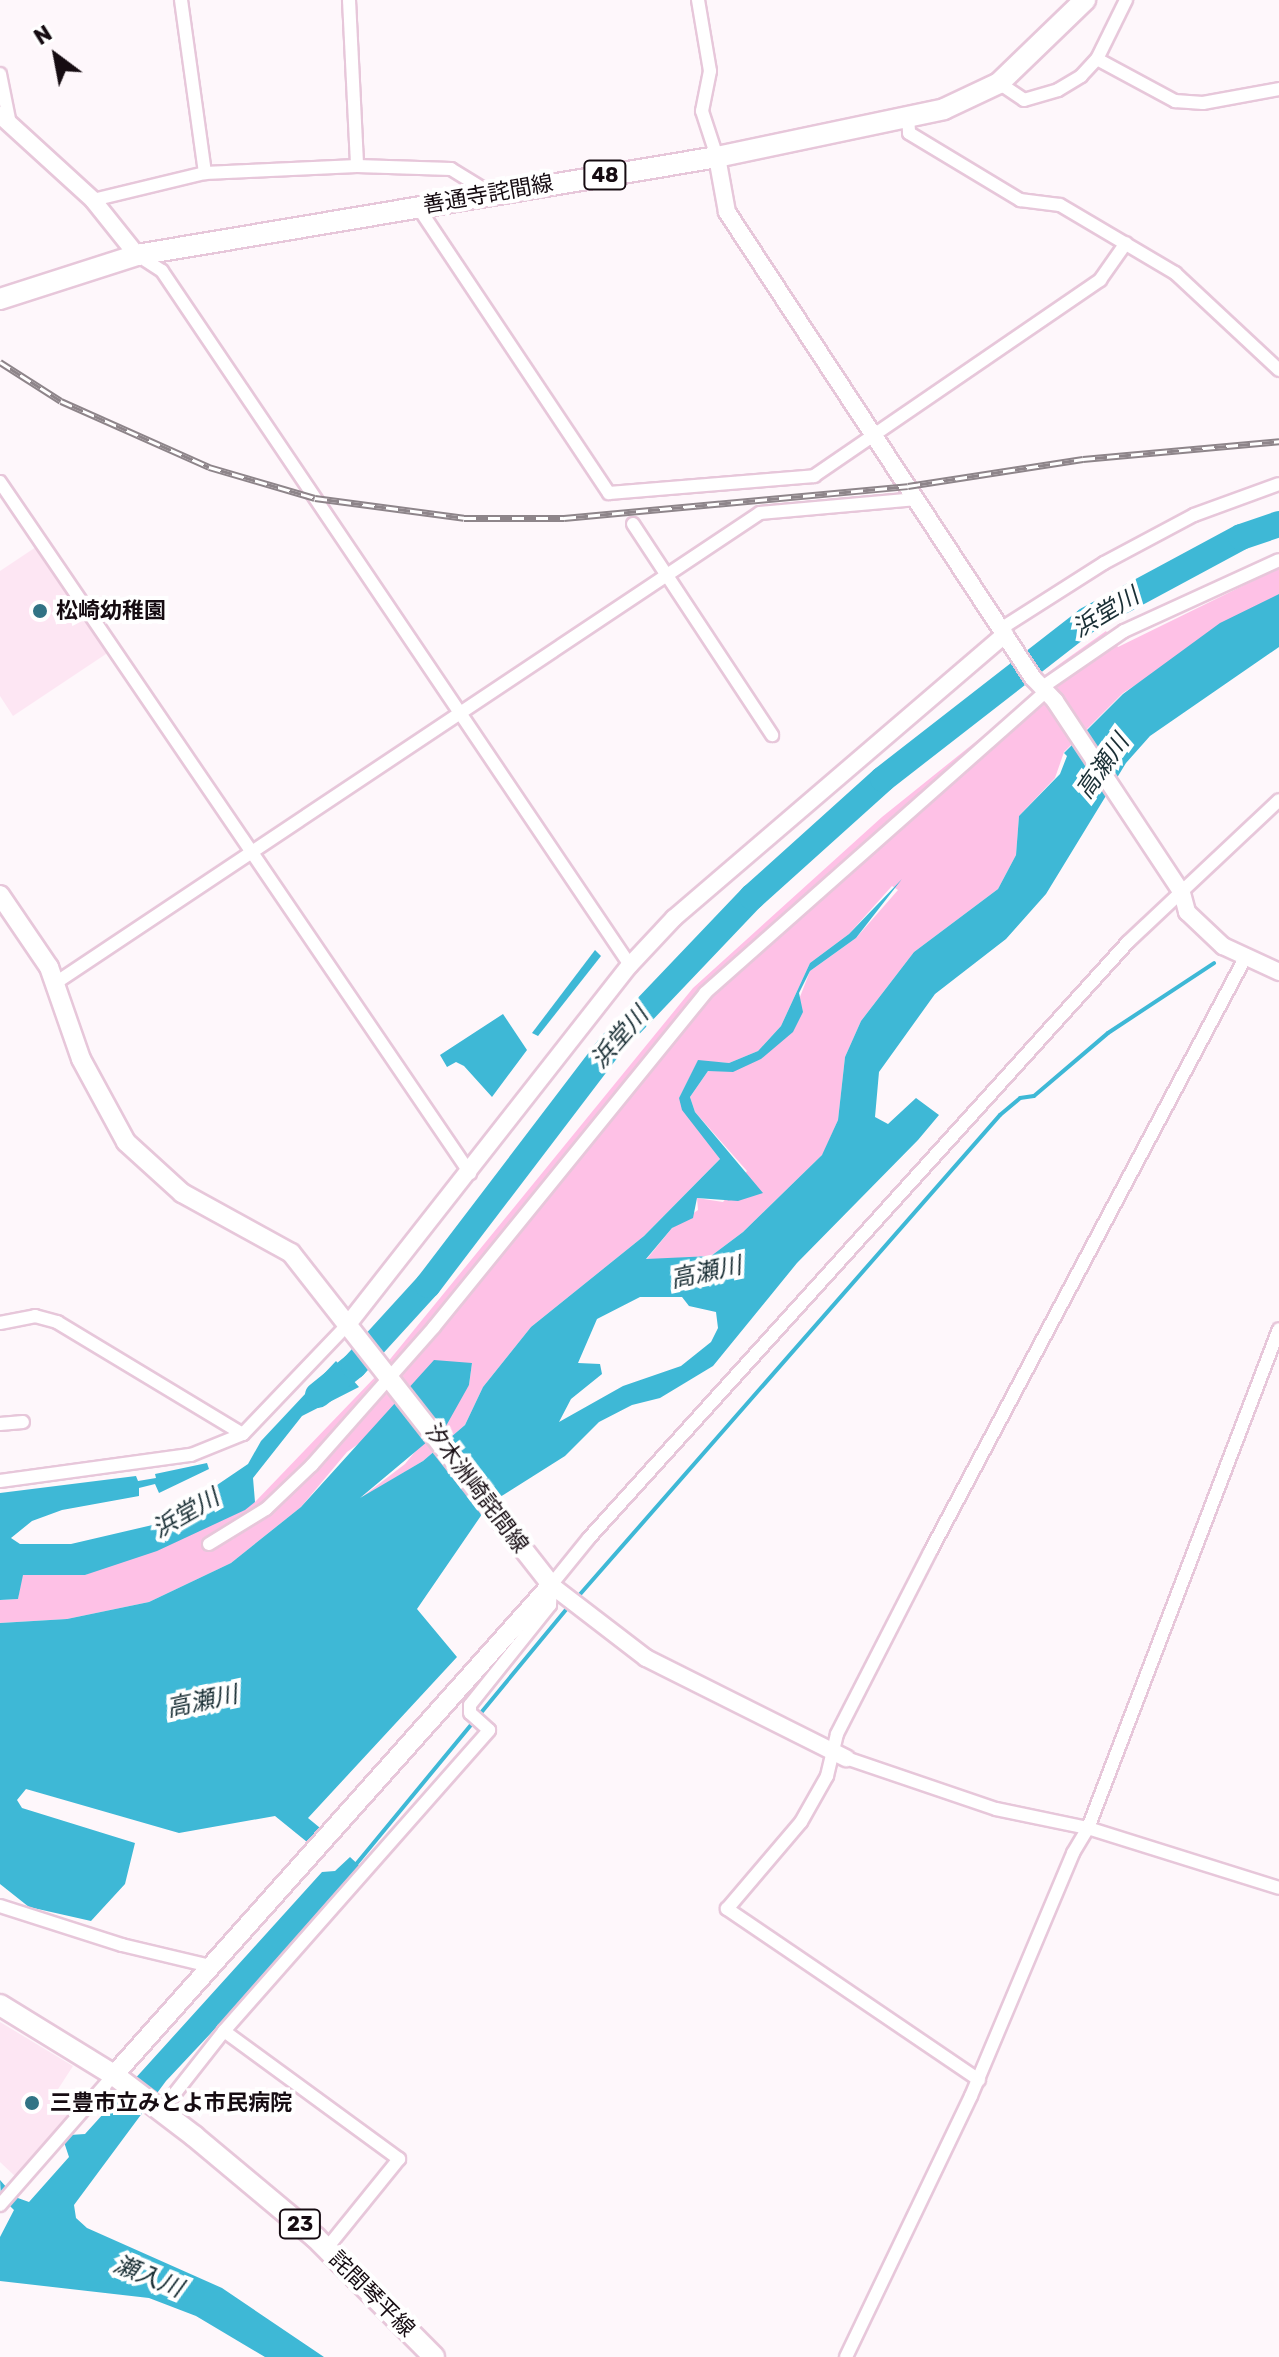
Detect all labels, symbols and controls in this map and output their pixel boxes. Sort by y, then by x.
north arrow [16,16,96,96]
text: N [29,20,57,51]
road number: 48 [583,159,627,191]
street label: 善通寺詫間線 [421,170,555,218]
water label: 浜堂川 [1068,582,1144,644]
place label: 松崎幼稚園 [56,598,166,624]
marker: 松崎幼稚園 [31,602,49,620]
water label: 高瀬川 [1071,729,1135,805]
water label: 浜堂川 [586,1001,654,1075]
water label: 高瀬川 [668,1251,744,1295]
street label: 汐木洲崎詫間線 [420,1419,534,1557]
water label: 浜堂川 [148,1484,224,1544]
water label: 高瀬川 [164,1680,240,1724]
place label: 三豊市立みとよ市民病院 [50,2090,292,2116]
marker: 三豊市立みとよ市民病院 [21,2092,43,2114]
road number: 23 [278,2208,322,2240]
street label: 詫間琴平線 [324,2246,420,2342]
water label: 瀬入川 [109,2250,187,2304]

